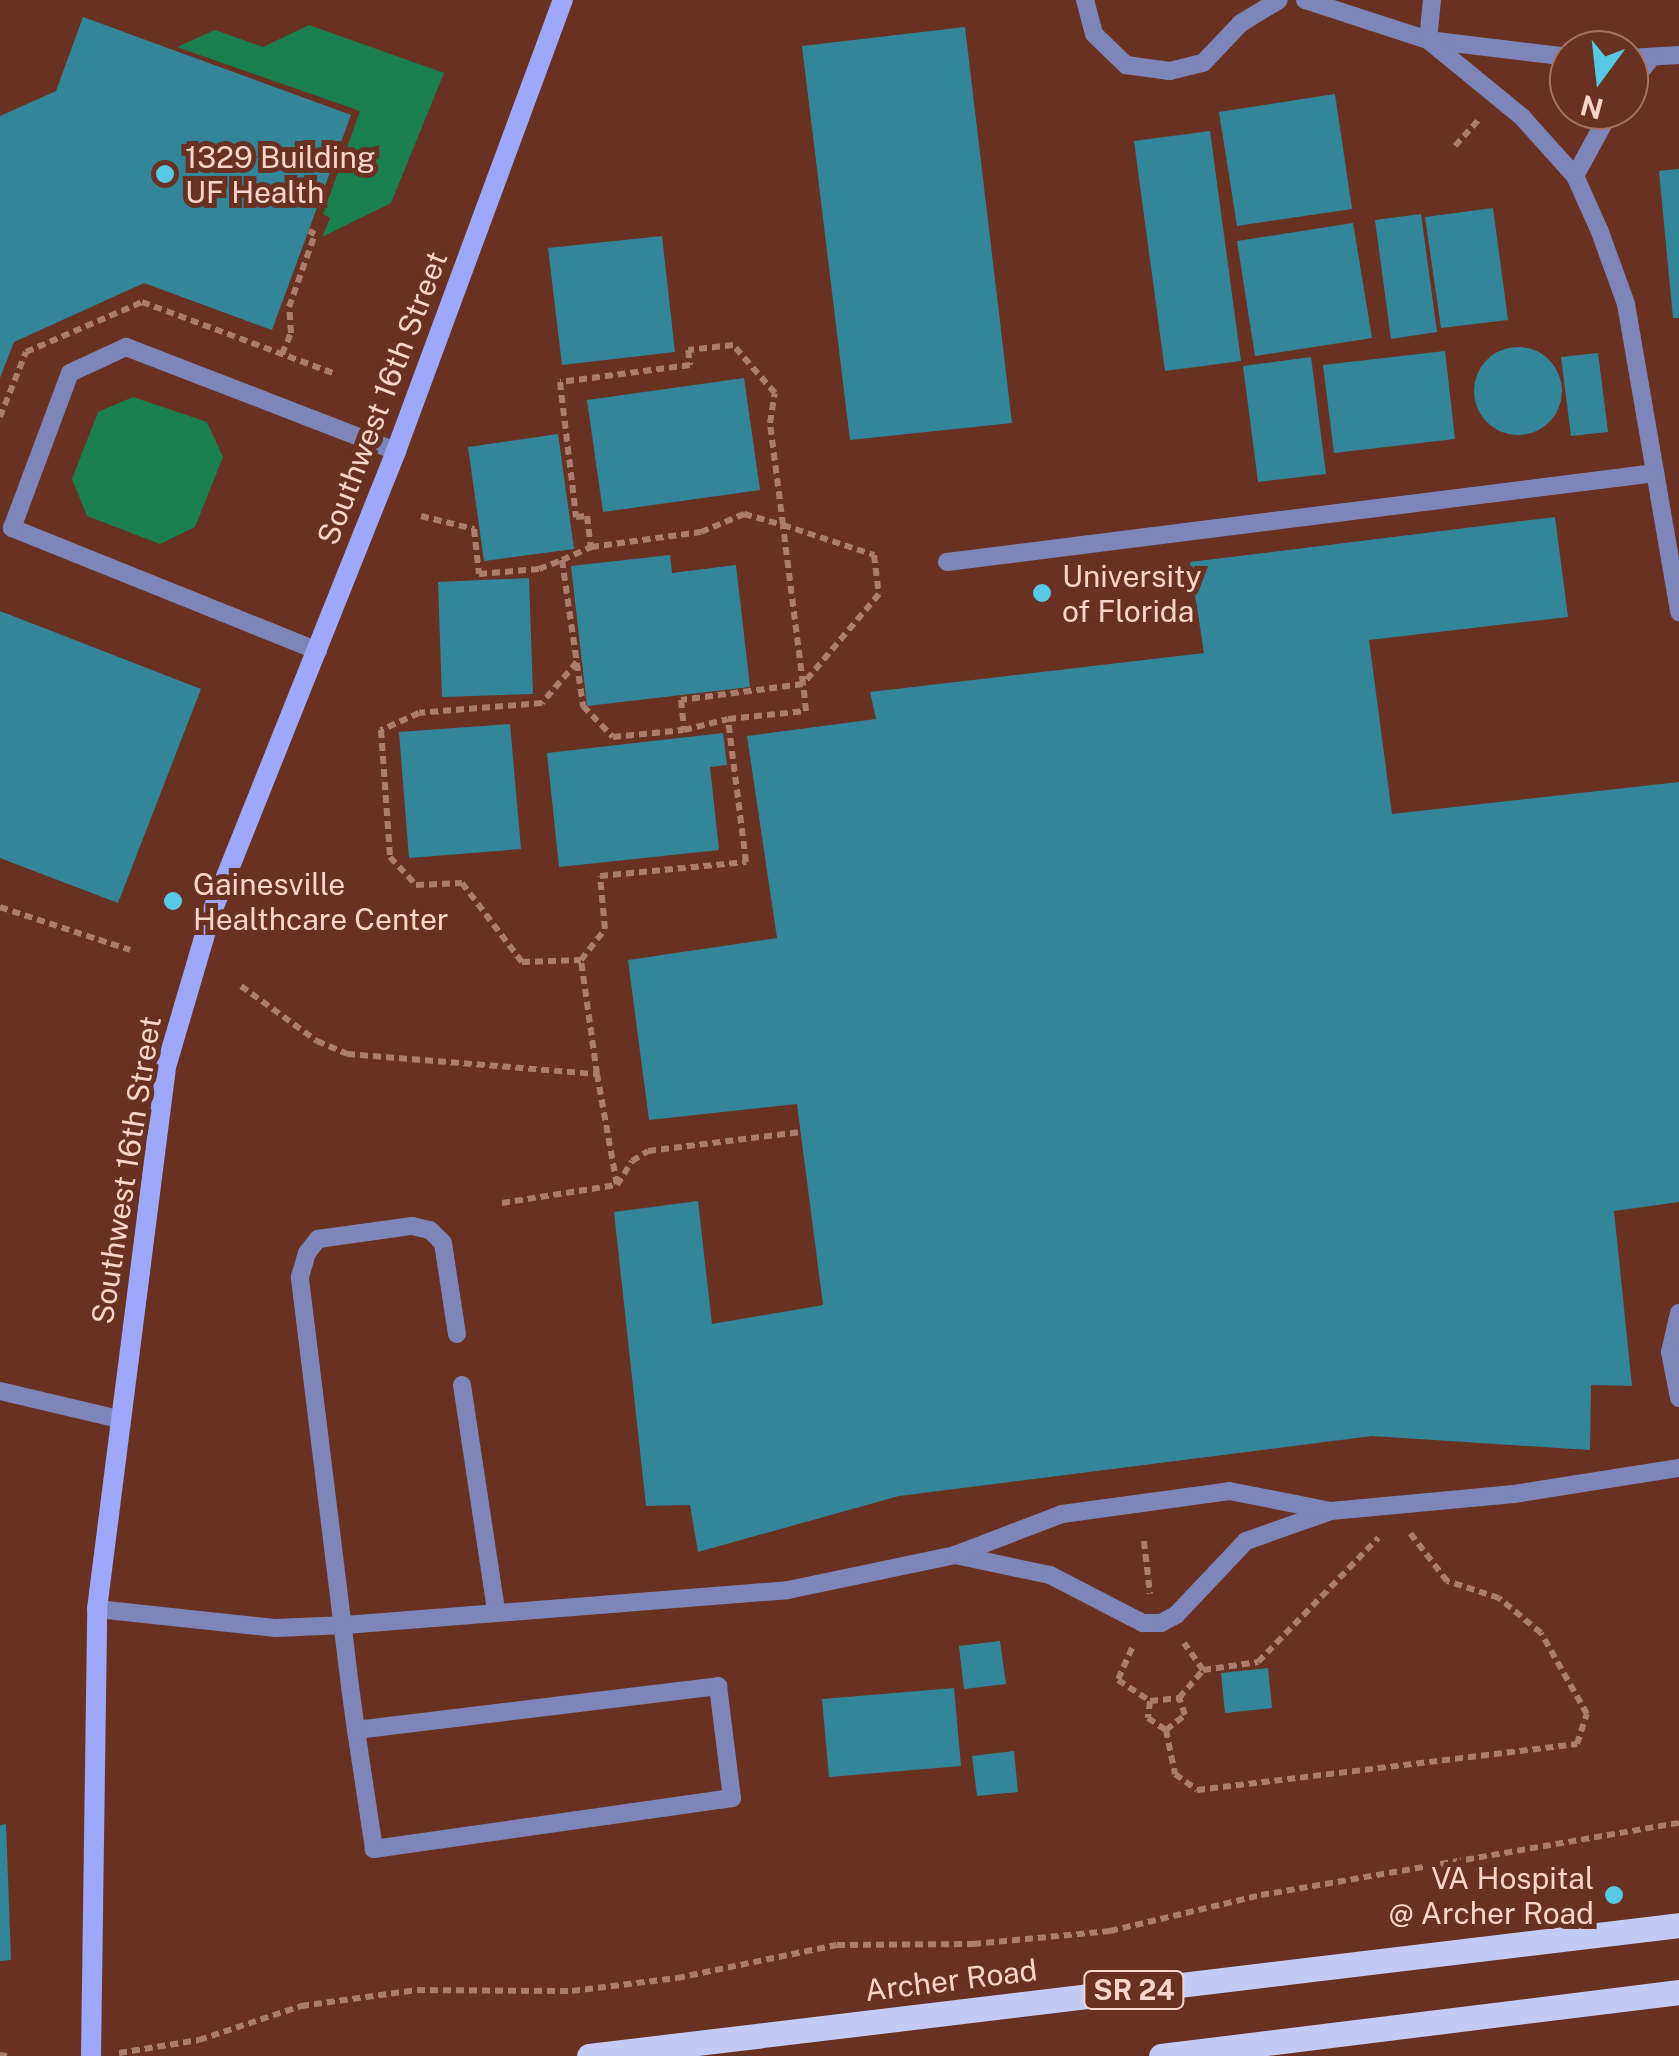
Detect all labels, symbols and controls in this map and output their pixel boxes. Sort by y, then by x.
north arrow [1549,30,1649,130]
text: N [1577,89,1606,126]
place label: 1329 Building UF Health [185,139,375,210]
marker: 1329 Building UF Health [154,163,176,185]
street label: Southwest 16th Street [309,246,455,550]
place label: University of Florida [1062,558,1202,628]
marker: University of Florida [1031,582,1053,604]
place label: Gainesville Healthcare Center [193,866,449,936]
marker: Gainesville Healthcare Center [162,890,184,912]
street label: Southwest 16th Street [84,1013,168,1327]
place label: VA Hospital @ Archer Road [1389,1860,1594,1930]
marker: VA Hospital @ Archer Road [1603,1884,1625,1906]
street label: Archer Road [863,1952,1039,2008]
road number: SR 24 [1082,1967,1186,2013]

